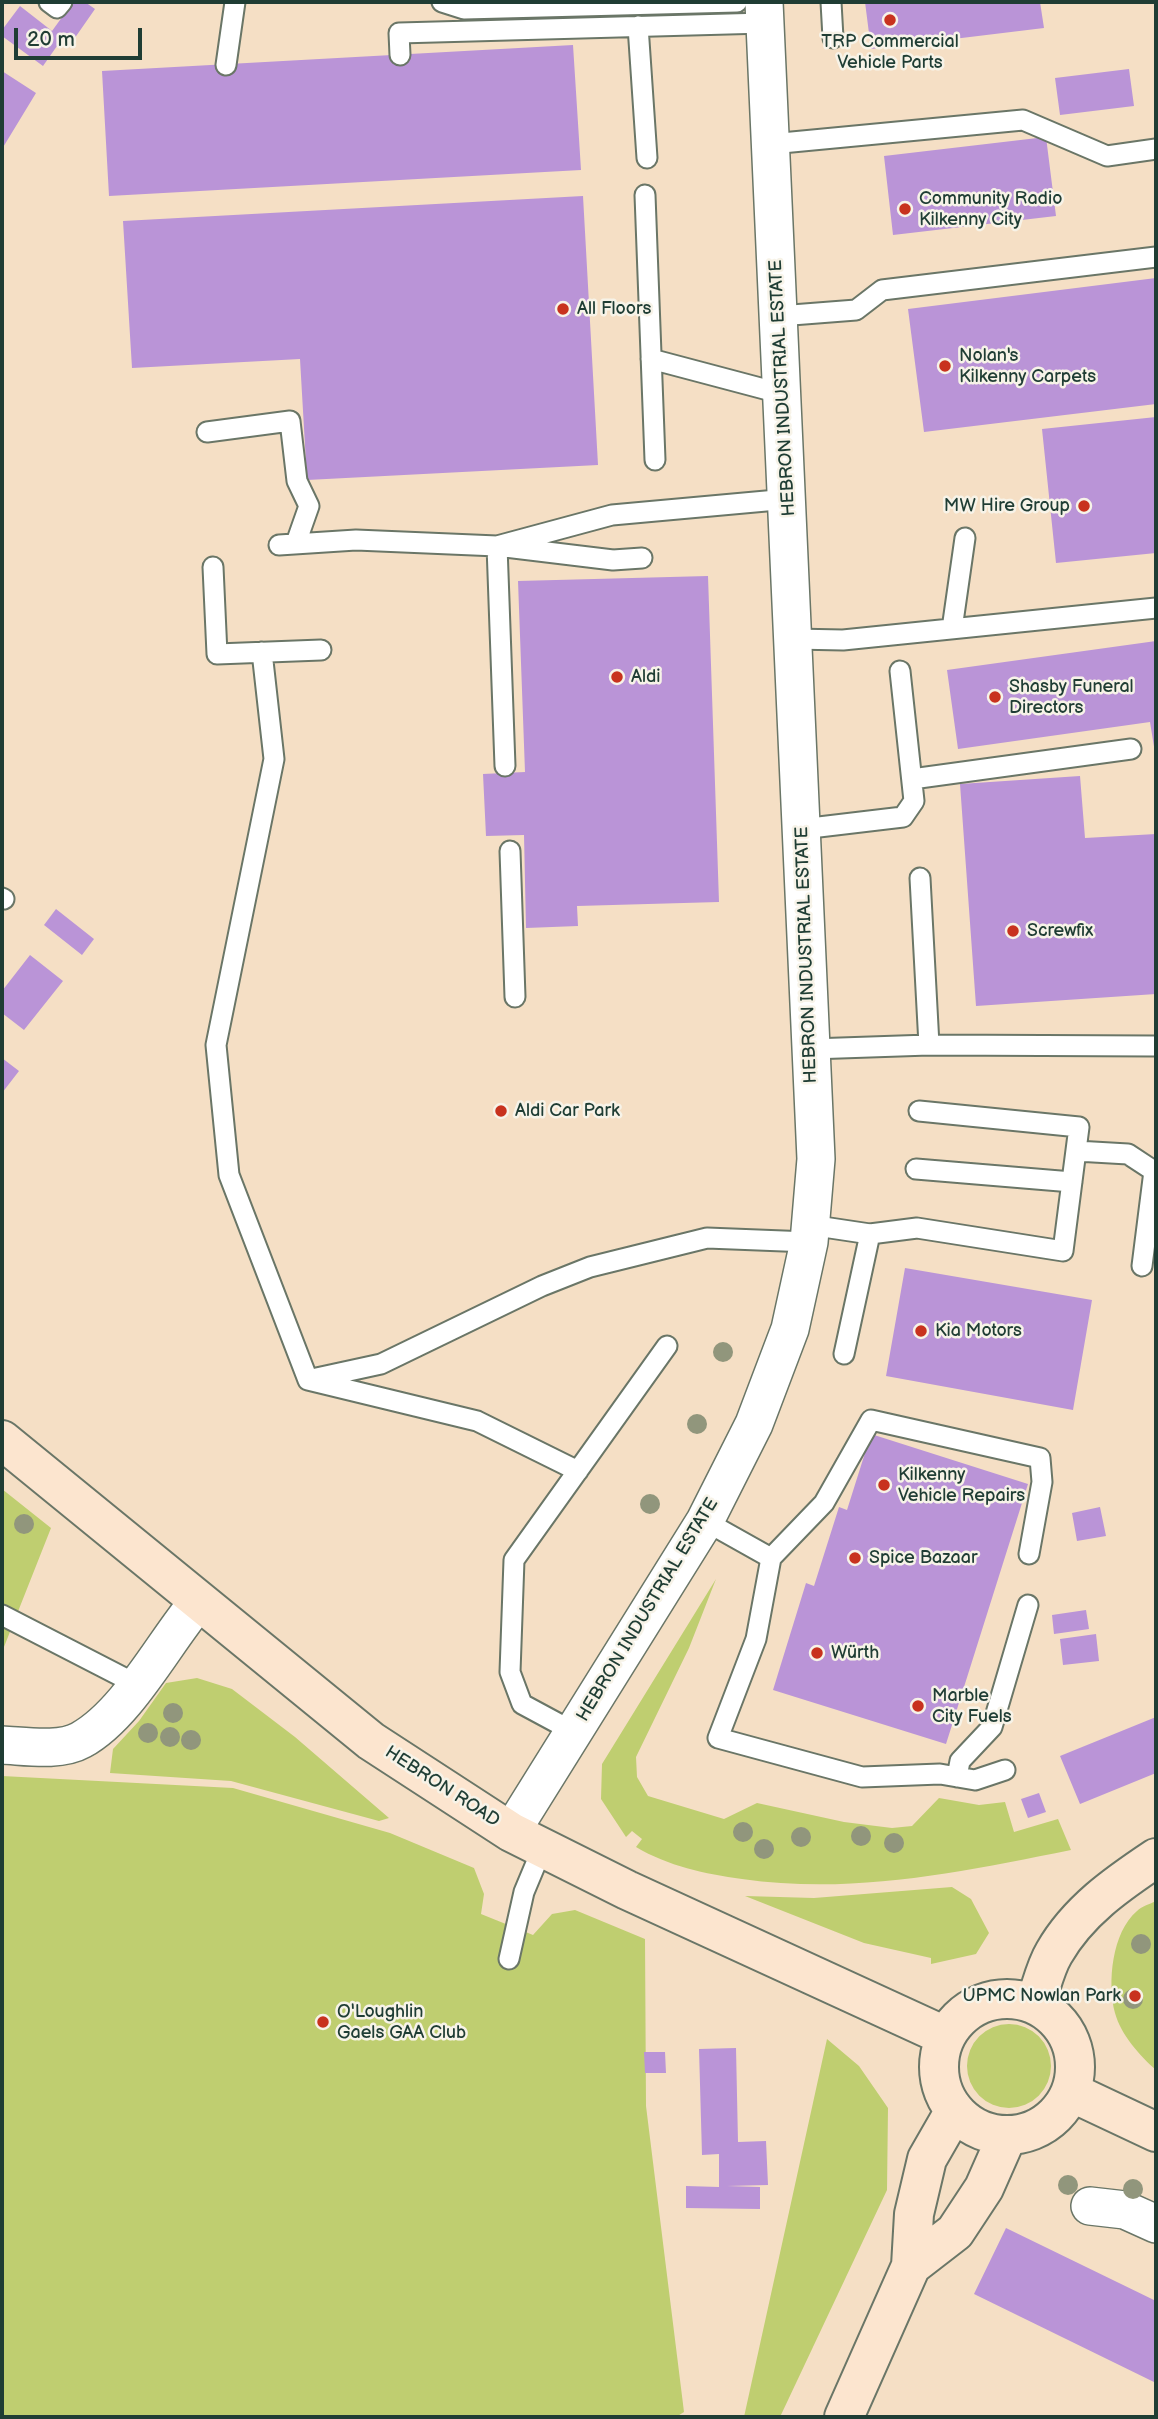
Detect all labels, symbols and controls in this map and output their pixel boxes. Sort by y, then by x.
marker: TRP Commercial Vehicle Parts [882,12,898,28]
scale bar [18,14,145,58]
text: 20 m [27,27,75,52]
place label: TRP Commercial Vehicle Parts [821,31,959,74]
place label: Community Radio Kilkenny City [919,188,1062,230]
marker: Community Radio Kilkenny City [897,201,913,217]
street label: HEBRON INDUSTRIAL ESTATE [765,259,801,517]
place label: All Floors [577,298,651,320]
marker: All Floors [555,301,571,317]
place label: Nolan's Kilkenny Carpets [959,345,1096,388]
marker: Nolan's Kilkenny Carpets [937,358,953,374]
place label: MW Hire Group [944,495,1070,517]
marker: MW Hire Group [1076,498,1092,514]
place label: Aldi [631,666,660,688]
marker: Aldi [609,669,625,685]
place label: Shasby Funeral Directors [1009,676,1134,718]
marker: Shasby Funeral Directors [987,689,1003,705]
street label: HEBRON INDUSTRIAL ESTATE [792,826,822,1084]
place label: Screwfix [1027,920,1094,942]
marker: Screwfix [1005,923,1021,939]
place label: Aldi Car Park [515,1100,620,1122]
marker: Aldi Car Park [493,1103,509,1119]
place label: Kia Motors [935,1320,1022,1342]
marker: Kia Motors [913,1323,929,1339]
place label: Kilkenny Vehicle Repairs [898,1464,1025,1506]
marker: Kilkenny Vehicle Repairs [876,1477,892,1493]
street label: HEBRON INDUSTRIAL ESTATE [573,1494,723,1726]
place label: Spice Bazaar [869,1547,977,1569]
marker: Spice Bazaar [847,1550,863,1566]
place label: Würth [831,1642,879,1664]
marker: Würth [809,1645,825,1661]
place label: Marble City Fuels [932,1685,1012,1728]
marker: Marble City Fuels [910,1698,926,1714]
street label: HEBRON ROAD [381,1742,503,1832]
place label: UPMC Nowlan Park [962,1985,1121,2007]
marker: UPMC Nowlan Park [1127,1988,1143,2004]
place label: O'Loughlin Gaels GAA Club [337,2001,466,2044]
marker: O'Loughlin Gaels GAA Club [315,2014,331,2030]

